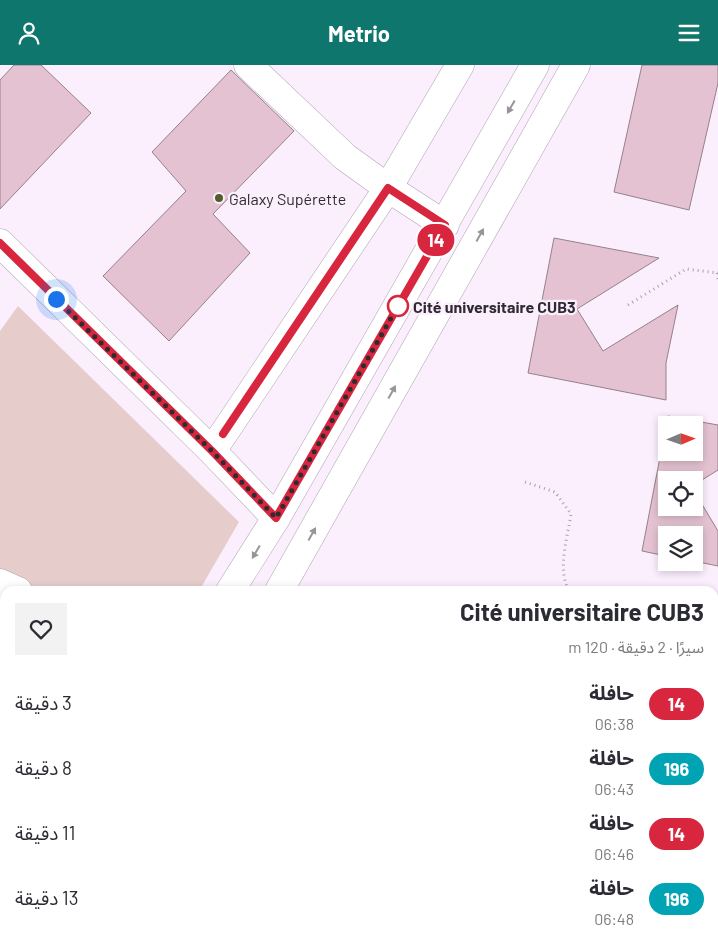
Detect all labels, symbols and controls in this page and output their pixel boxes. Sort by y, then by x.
icon: person [15,19,43,47]
icon: menu [675,19,703,47]
text: Metrio [328,20,390,46]
one-way arrow [507,101,516,114]
place label: Galaxy Supérette [229,189,346,208]
marker: Galaxy Supérette [213,192,225,204]
line badge: 14 [414,224,458,256]
one-way arrow [476,228,484,243]
text: 14 [427,229,445,251]
your location [44,287,69,312]
marker: Cité universitaire CUB3 [387,295,409,317]
place label: Cité universitaire CUB3 [413,297,576,316]
one-way arrow [387,385,396,399]
north arrow [658,416,702,461]
map controls [658,416,703,571]
button: locate [658,471,703,516]
button: layers [658,526,703,571]
one-way arrow [307,527,316,540]
one-way arrow [251,545,260,558]
text: Cité universitaire CUB3 [460,597,704,626]
button: heart [15,603,67,655]
text: سيرًا · 2 دقيقة · 120 m [568,637,704,656]
text: حافلة [589,681,634,704]
text: 3 دقيقة [15,691,72,714]
text: 14 [668,693,685,715]
text: 06:38 [595,714,634,733]
text: حافلة [589,746,634,769]
text: 8 دقيقة [15,756,72,779]
text: 196 [664,758,689,780]
text: 06:43 [594,779,634,798]
text: حافلة [589,811,634,834]
text: 11 دقيقة [15,821,75,844]
text: 14 [668,823,685,845]
text: 06:46 [594,844,634,863]
text: حافلة [589,876,634,899]
text: 13 دقيقة [15,886,79,909]
text: 196 [664,888,689,910]
text: 06:48 [594,909,634,928]

